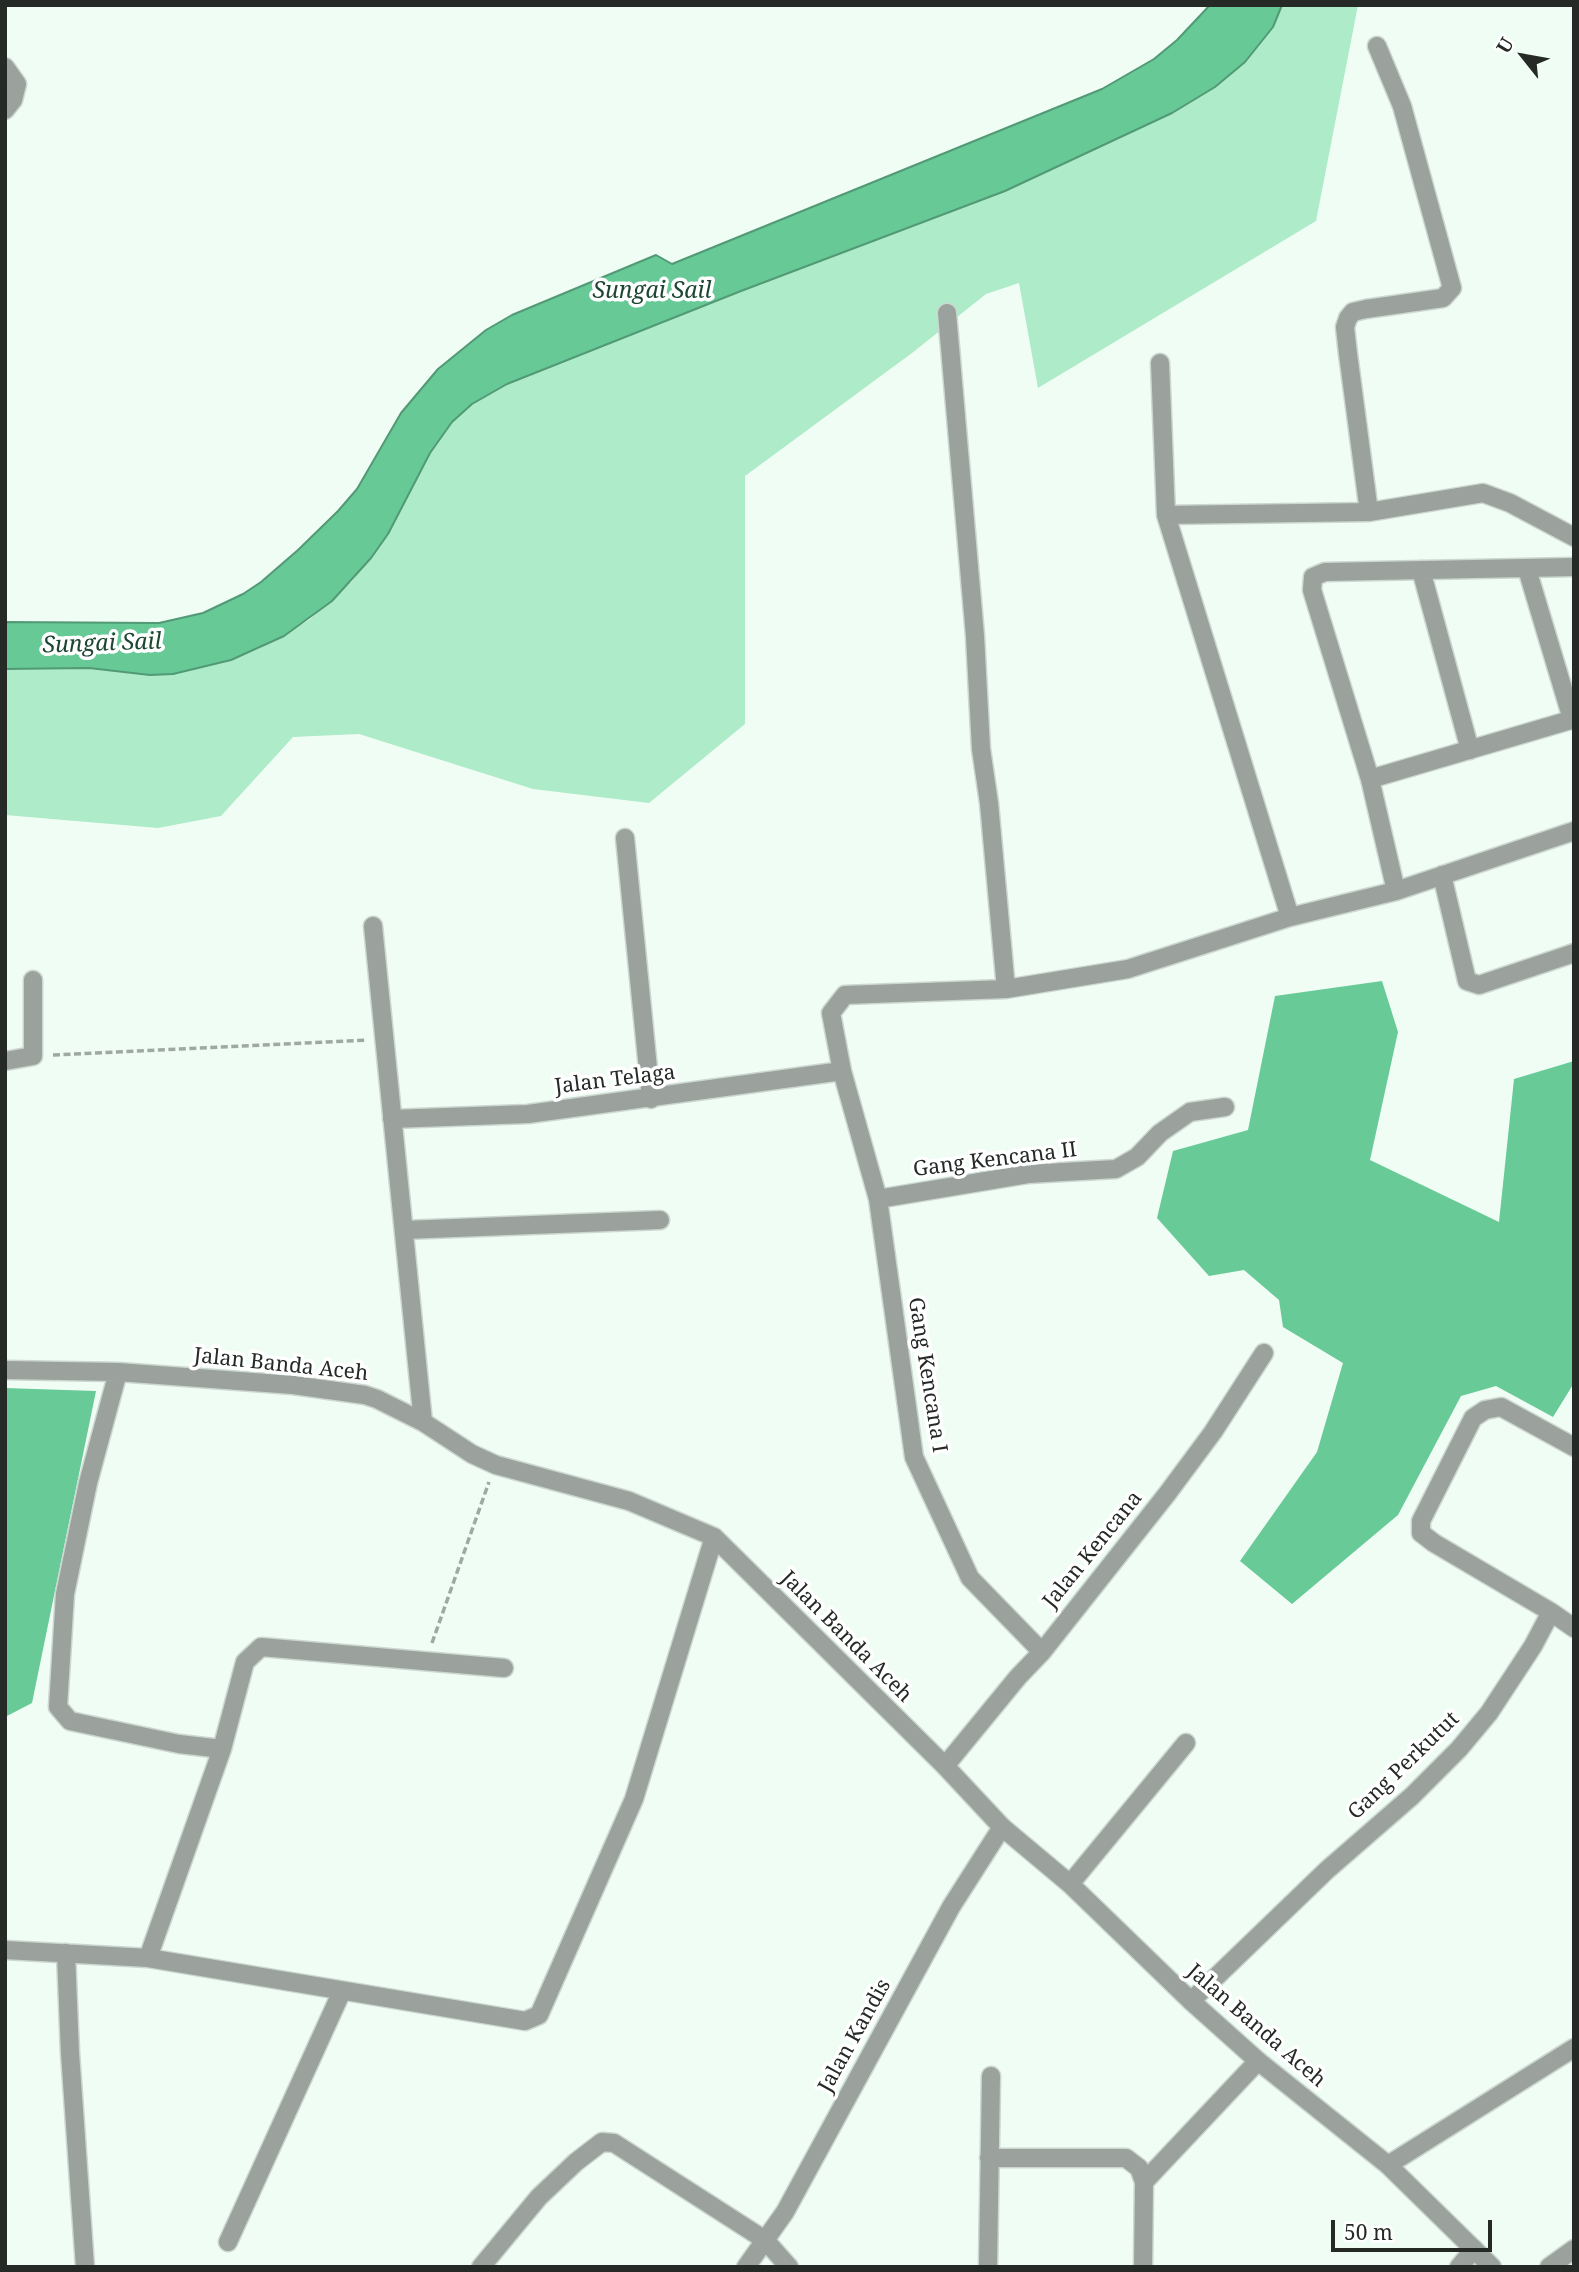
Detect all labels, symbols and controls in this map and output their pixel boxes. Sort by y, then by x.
north arrow [1488,21,1558,91]
text: U [1490,32,1520,58]
water label: Sungai Sail [593,277,711,305]
water label: Sungai Sail [42,628,162,660]
street label: Jalan Telaga [553,1060,677,1100]
street label: Gang Kencana II [912,1137,1078,1183]
street label: Gang Kencana I [902,1296,952,1454]
street label: Jalan Banda Aceh [193,1343,369,1387]
street label: Jalan Kencana [1038,1486,1148,1614]
street label: Jalan Banda Aceh [775,1566,917,1708]
street label: Gang Perkutut [1343,1707,1465,1825]
street label: Jalan Banda Aceh [1182,1959,1330,2093]
street label: Jalan Kandis [813,1975,897,2097]
scale bar [1334,2206,1495,2250]
text: 50 m [1344,2218,1393,2246]

